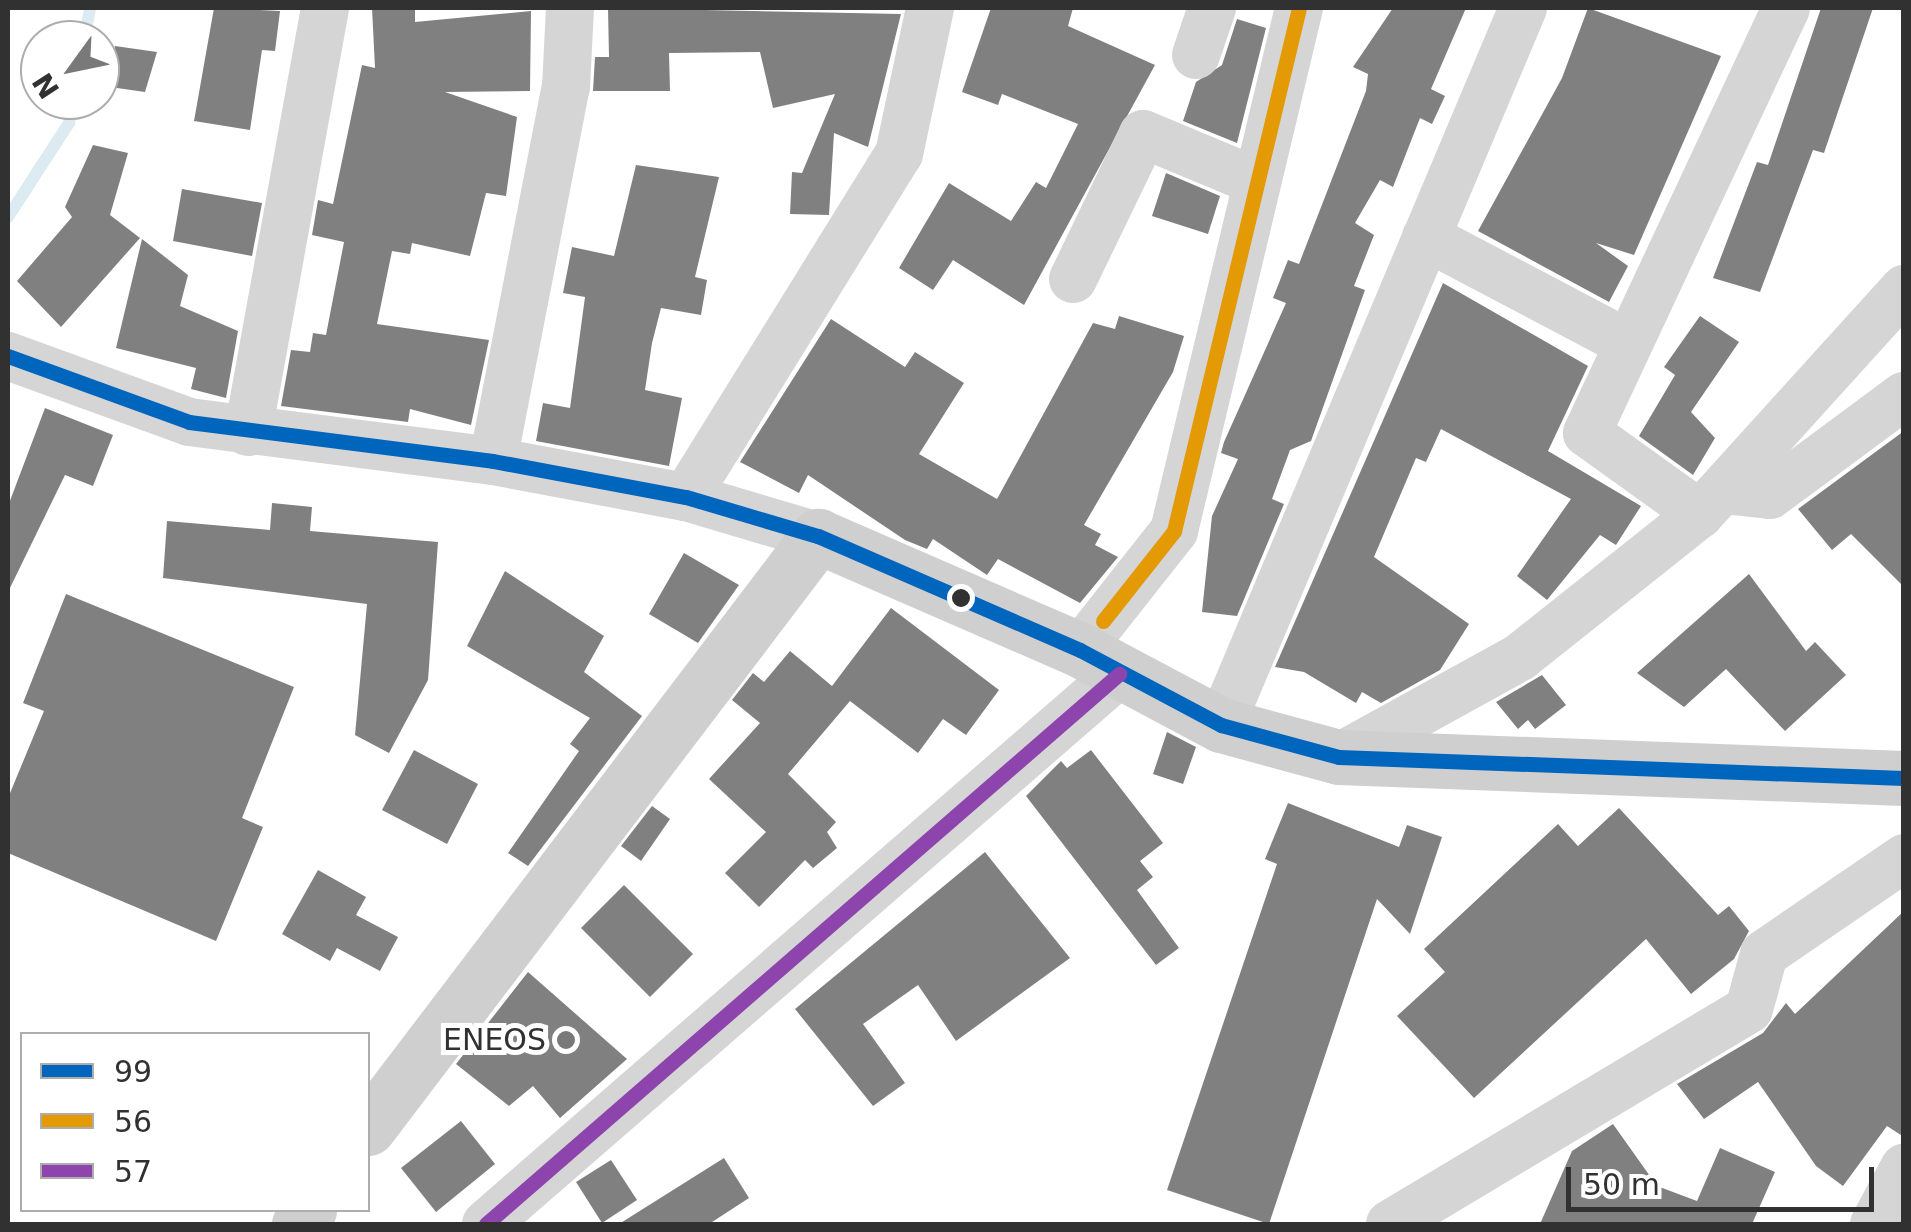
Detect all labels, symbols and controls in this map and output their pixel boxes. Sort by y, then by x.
north arrow [20,20,120,120]
text: N [26,67,66,104]
unlabelled marker [951,588,971,608]
place label: ENEOS [443,1022,546,1058]
marker: ENEOS [555,1029,577,1051]
legend [20,1032,370,1212]
text: 99 [114,1054,152,1089]
text: 56 [114,1104,152,1139]
scale bar [1571,1147,1878,1209]
text: 57 [114,1154,152,1189]
text: 50 m [1583,1167,1660,1202]

